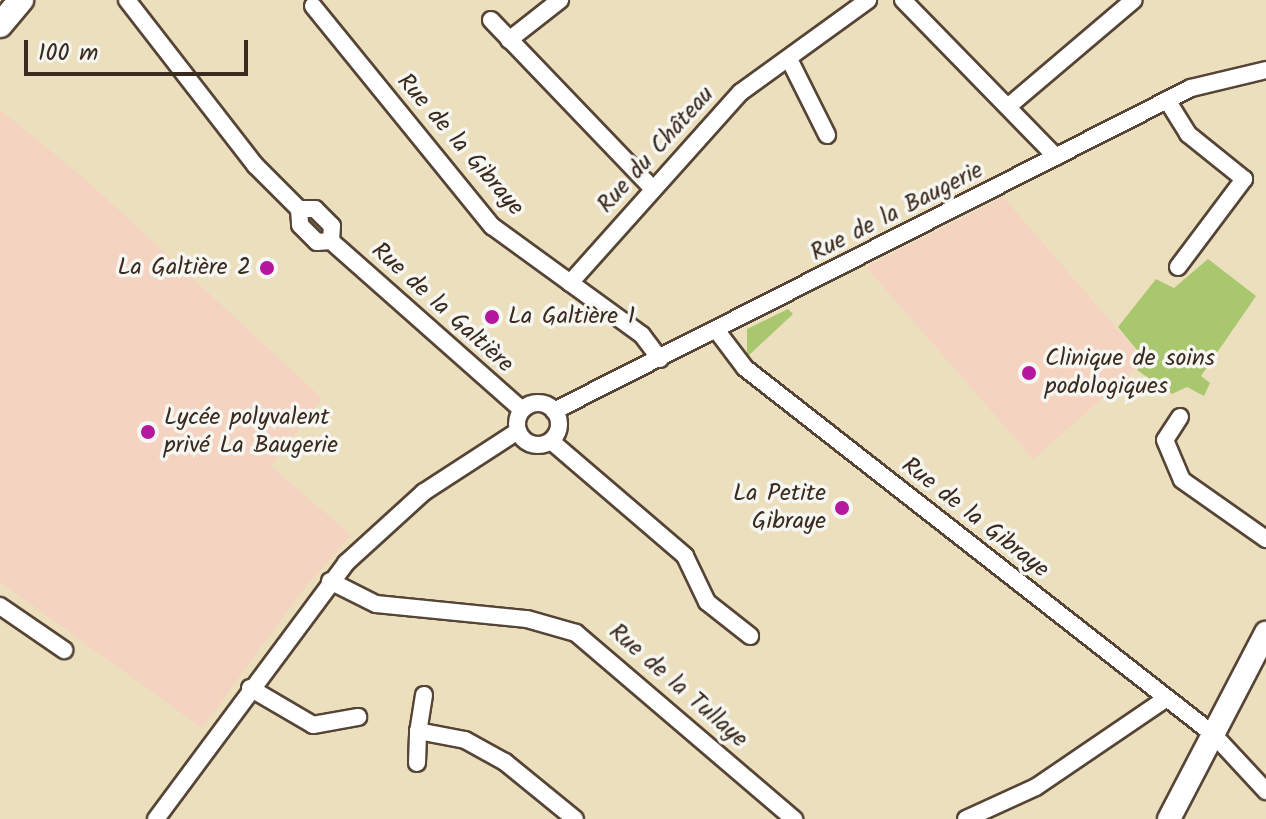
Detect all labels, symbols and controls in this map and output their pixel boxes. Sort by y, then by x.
scale bar [28,24,252,74]
text: 100 m [38,34,98,73]
street label: Rue de la Gibraye [390,68,530,222]
street label: Rue du Château [592,81,720,219]
street label: Rue de la Baugerie [806,156,988,268]
street label: Rue de la Galtière [365,237,519,379]
place label: La Galtière 2 [117,254,251,282]
marker: La Galtière 2 [258,259,276,277]
place label: La Galtière 1 [508,303,635,331]
marker: La Galtière 1 [483,308,501,326]
place label: Clinique de soins podologiques [1045,345,1215,401]
marker: Clinique de soins podologiques [1020,364,1038,382]
place label: Lycée polyvalent privé La Baugerie [164,404,338,460]
marker: Lycée polyvalent privé La Baugerie [139,423,157,441]
street label: Rue de la Gibraye [895,451,1055,585]
place label: La Petite Gibraye [733,480,826,536]
marker: La Petite Gibraye [833,499,851,517]
street label: Rue de la Tullaye [603,618,753,754]

